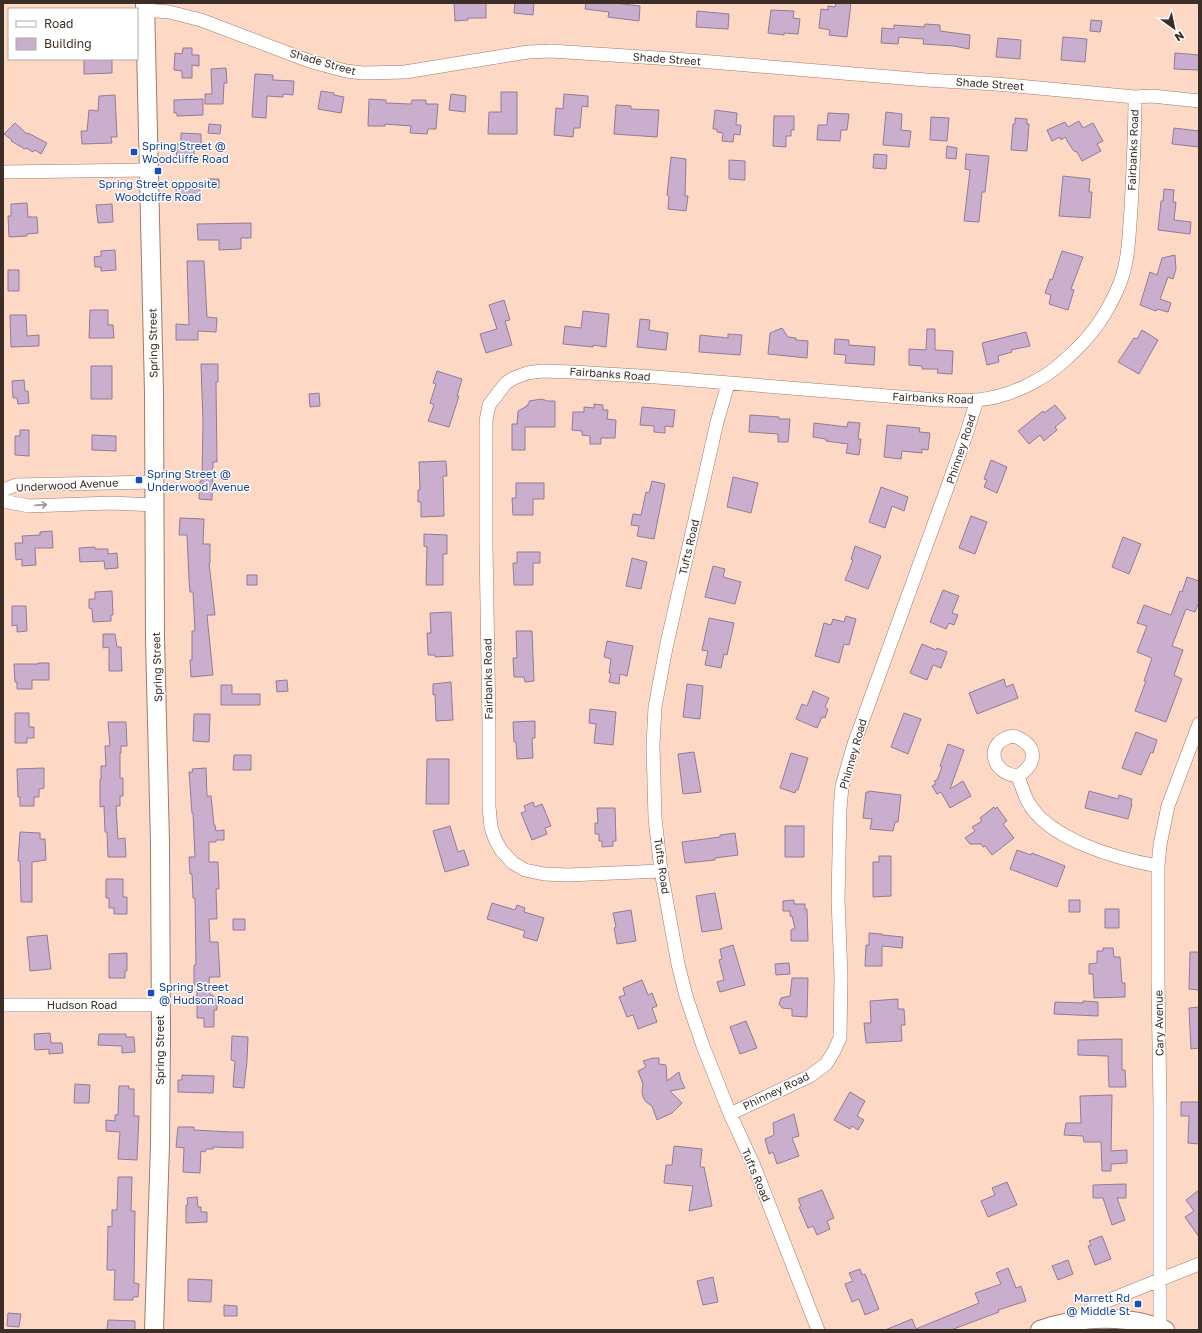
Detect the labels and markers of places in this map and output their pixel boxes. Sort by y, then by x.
place label: Spring Street @ Woodcliffe Road [142,139,229,165]
marker: Spring Street @ Woodcliffe Road [129,147,139,157]
marker: Spring Street opposite Woodcliffe Road [153,166,163,176]
place label: Spring Street opposite Woodcliffe Road [99,177,217,203]
place label: Spring Street @ Underwood Avenue [147,467,250,493]
marker: Spring Street @ Underwood Avenue [134,475,144,485]
place label: Spring Street @ Hudson Road [159,980,244,1006]
marker: Spring Street @ Hudson Road [146,988,156,998]
place label: Marrett Rd @ Middle St [1066,1291,1130,1317]
marker: Marrett Rd @ Middle St [1133,1299,1143,1309]

